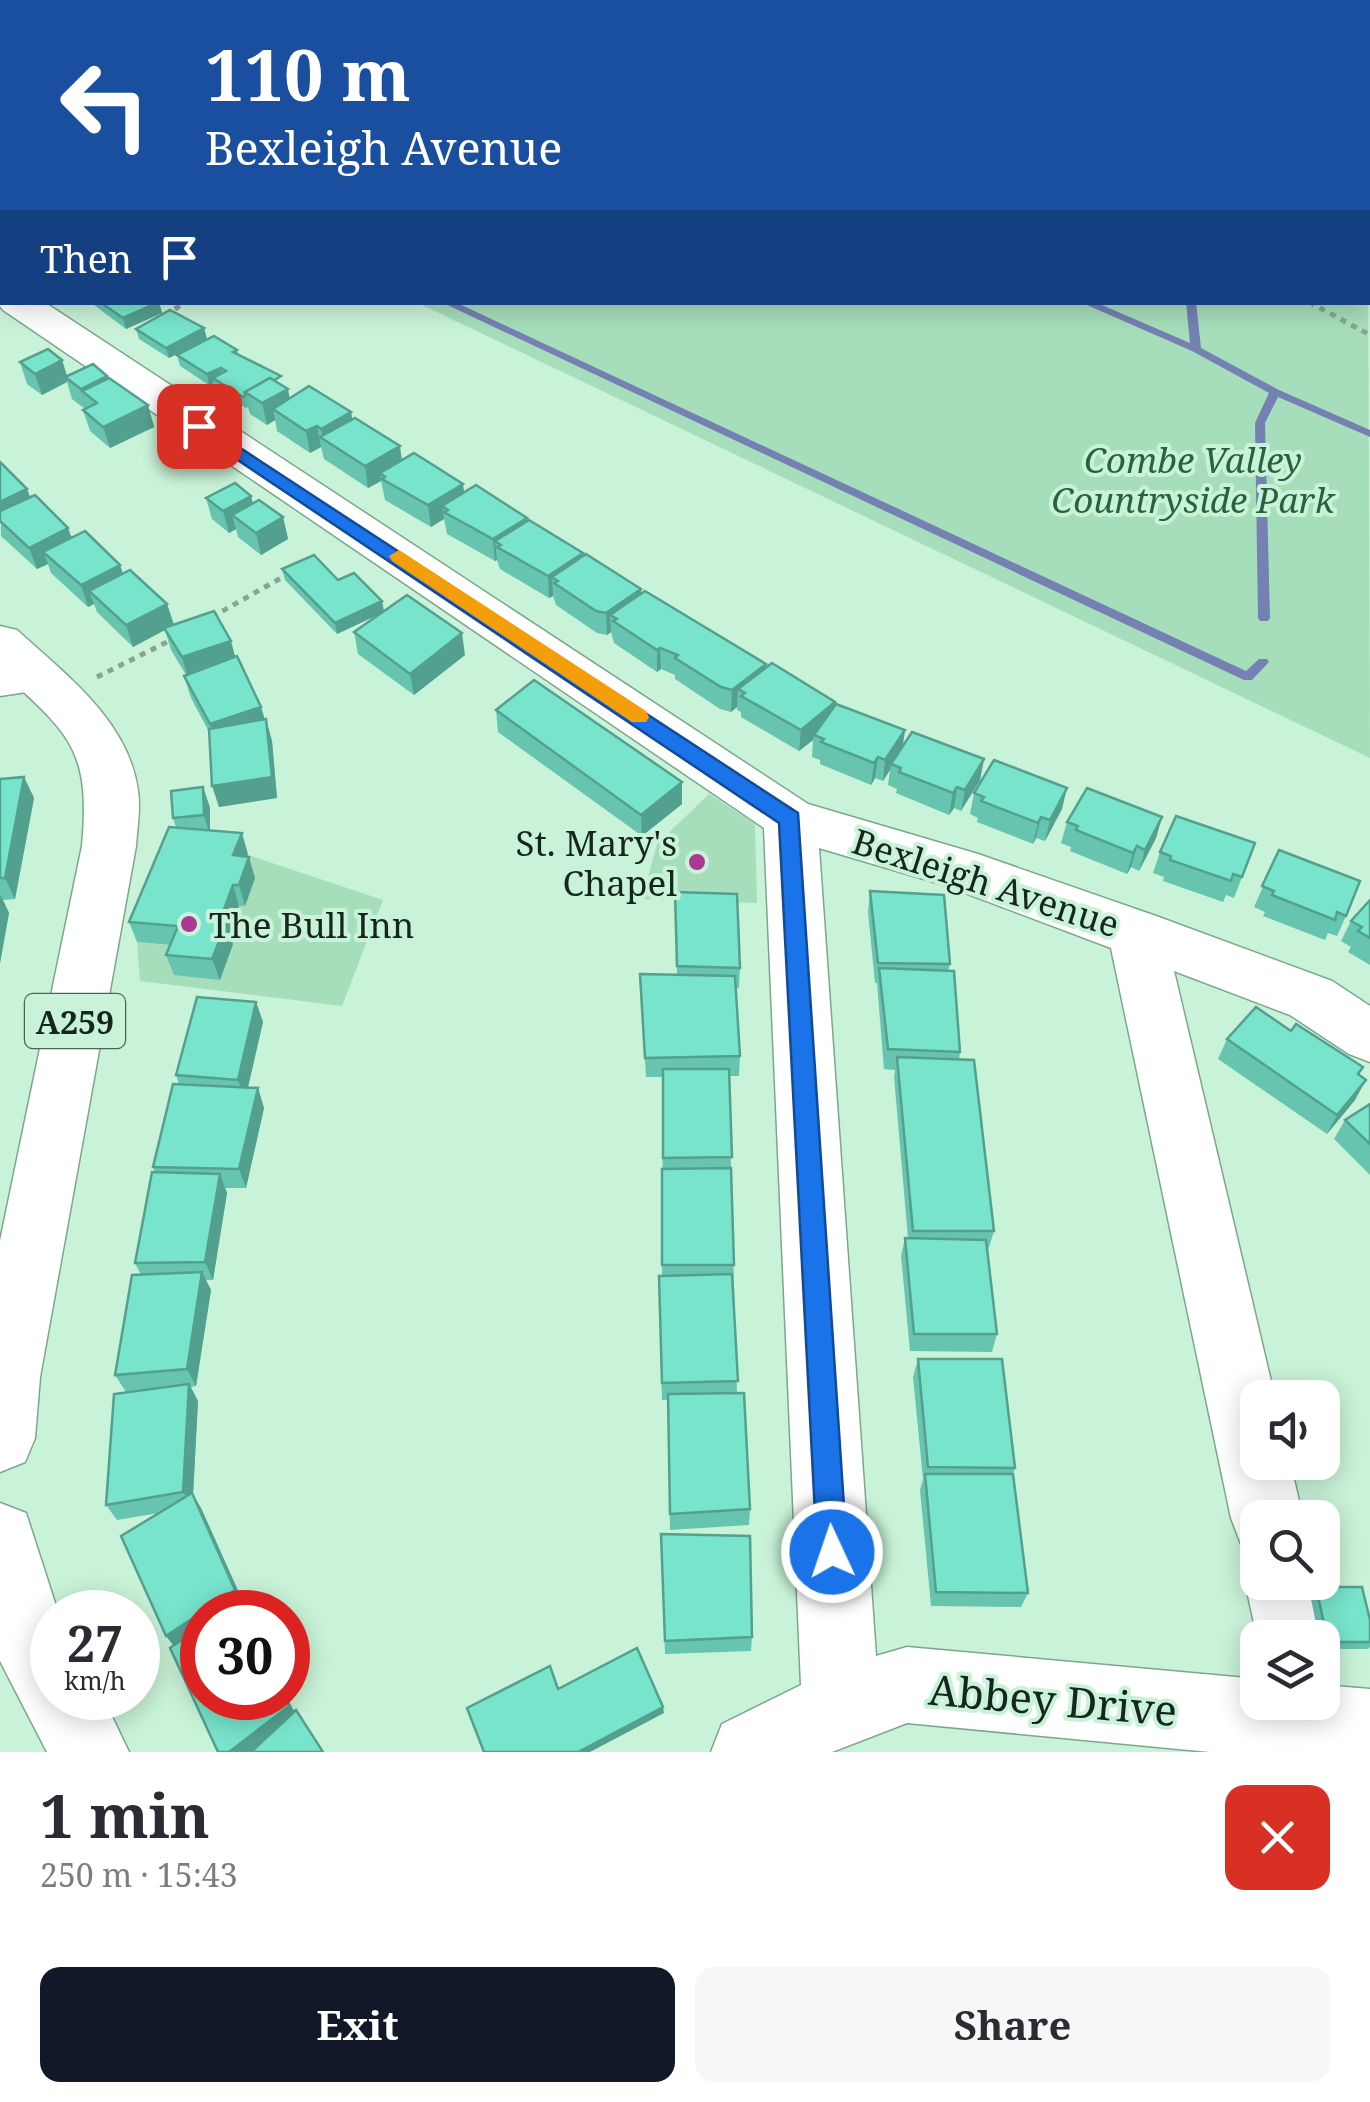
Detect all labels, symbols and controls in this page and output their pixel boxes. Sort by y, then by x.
text: 110 m [205,26,411,122]
icon: left [40,40,170,170]
text: Bexleigh Avenue [205,117,562,178]
icon: arrive [152,230,207,285]
text: Then [40,232,132,284]
pin [157,384,242,469]
icon: arrive [172,399,227,454]
park label: Combe Valley Countryside Park [1051,436,1336,523]
street label: Bexleigh Avenue [847,817,1125,947]
place label: St. Mary's Chapel [516,819,677,906]
marker: St. Mary's Chapel [686,851,708,873]
place label: The Bull Inn [209,901,414,948]
marker: The Bull Inn [178,913,200,935]
road number: A259 [25,994,125,1048]
map controls [1240,1380,1340,1720]
button: sound [1240,1380,1340,1480]
position arrow [780,1500,884,1604]
button: search [1240,1500,1340,1600]
speed limit sign: 30 [180,1590,310,1720]
text: 27 [67,1609,123,1677]
button: layers [1240,1620,1340,1720]
street label: Abbey Drive [927,1660,1179,1738]
text: km/h [64,1663,126,1697]
text: 1 min [40,1774,210,1856]
button: close [1225,1785,1330,1890]
text: 250 m · 15:43 [40,1853,238,1896]
button: Exit [40,1967,675,2082]
button: Share [695,1967,1330,2082]

